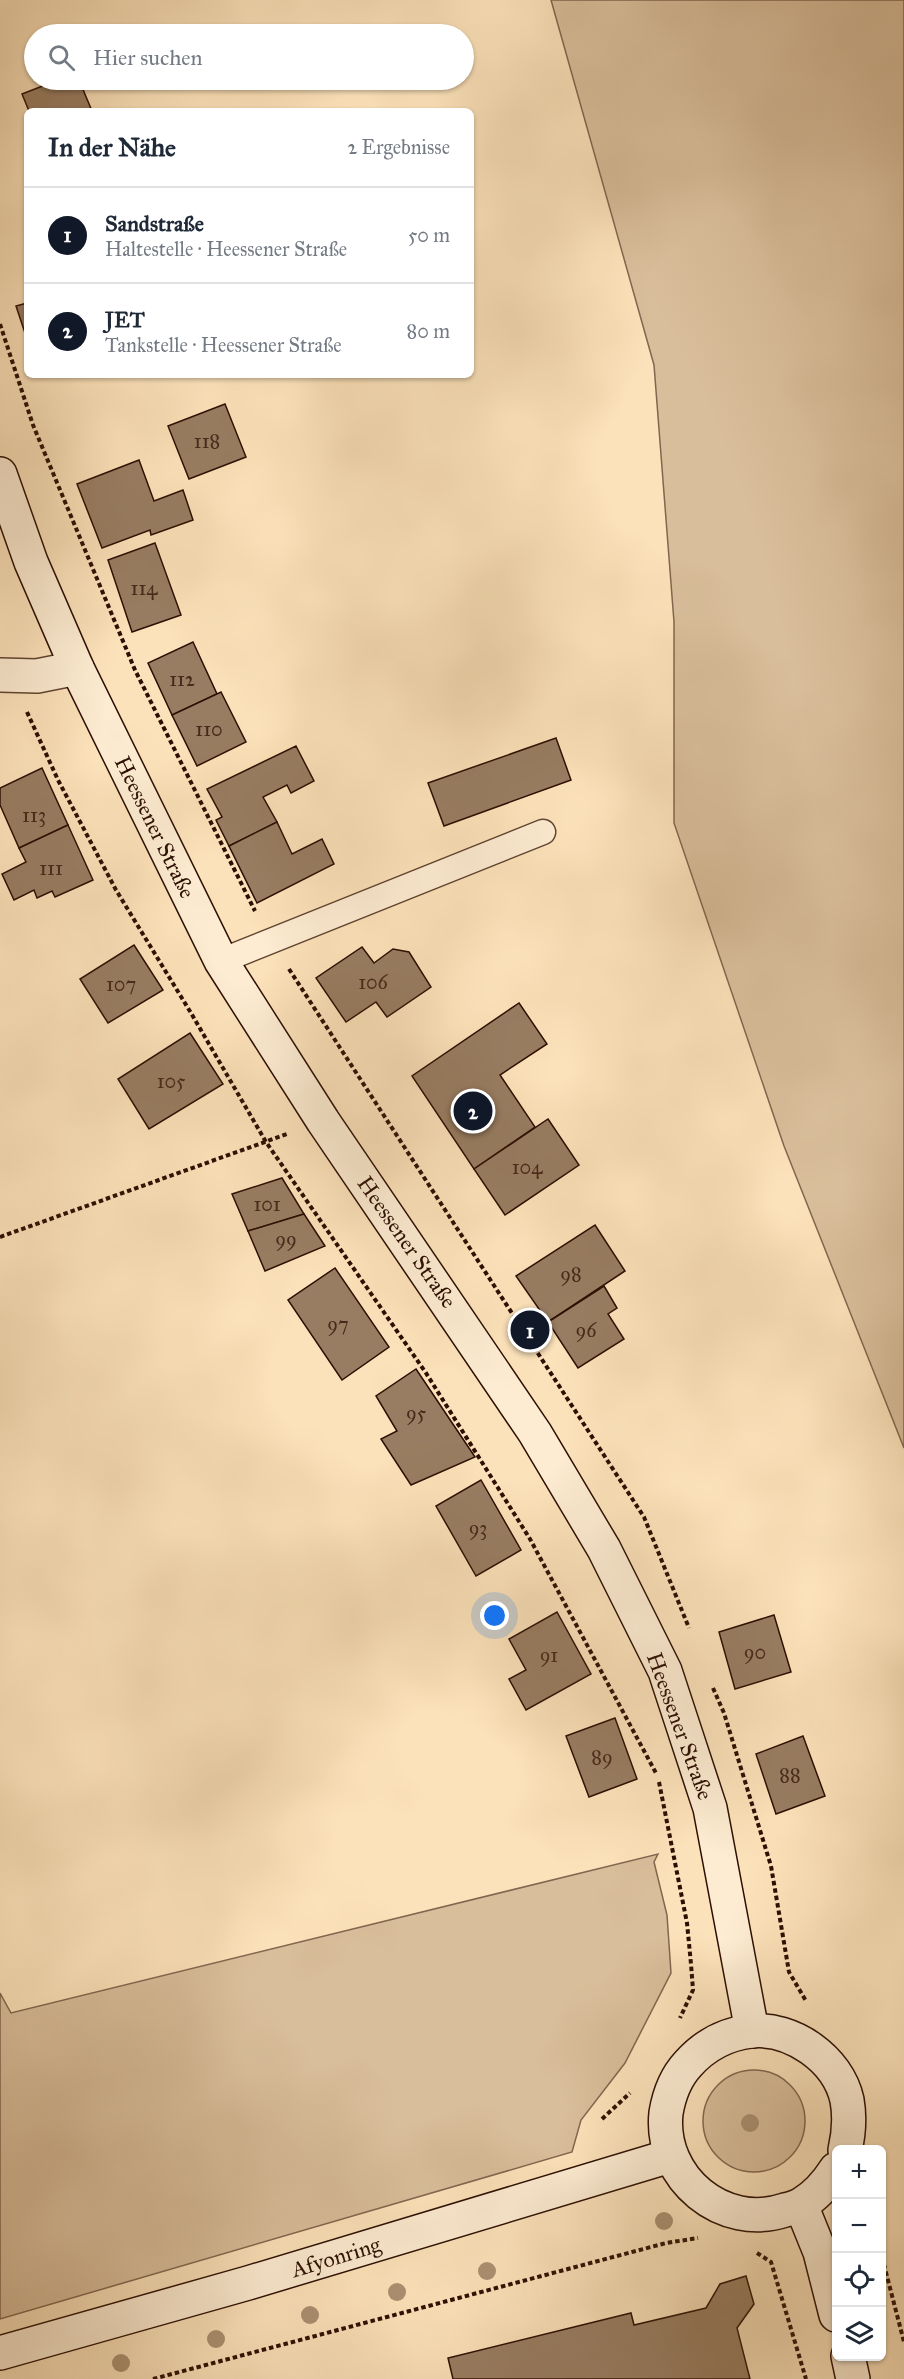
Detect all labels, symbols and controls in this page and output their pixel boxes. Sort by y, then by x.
search box [24,24,474,90]
icon: search [45,41,78,74]
text: Hier suchen [93,44,202,71]
text: In der Nähe [48,131,176,163]
text: 2 Ergebnisse [347,135,450,159]
text: Sandstraße [105,210,204,237]
text: 1 [64,223,71,247]
text: 50 m [408,223,450,247]
text: Haltestelle · Heessener Straße [105,237,347,261]
text: JET [105,306,145,333]
text: 2 [63,319,72,343]
text: 80 m [407,319,450,343]
text: Tankstelle · Heessener Straße [105,333,342,357]
house number: 118 [194,429,220,453]
house number: 114 [131,576,158,600]
house number: 112 [169,667,195,691]
house number: 110 [195,717,223,741]
street label: Heessener Straße [109,751,201,903]
house number: 113 [22,803,46,827]
house number: 111 [39,856,63,880]
house number: 106 [358,970,389,994]
house number: 107 [106,972,136,996]
house number: 105 [157,1069,185,1093]
pin: 2 [454,1088,492,1134]
house number: 104 [512,1155,543,1179]
street label: Heessener Straße [352,1171,462,1313]
house number: 101 [253,1192,281,1216]
house number: 99 [275,1227,297,1251]
house number: 98 [560,1262,582,1286]
pin: 1 [510,1308,550,1352]
house number: 97 [327,1312,349,1336]
house number: 96 [576,1318,597,1342]
house number: 95 [406,1401,426,1425]
house number: 93 [469,1516,487,1540]
your location [480,1601,509,1630]
house number: 90 [744,1640,766,1664]
house number: 91 [540,1643,558,1667]
street label: Heessener Straße [641,1649,719,1803]
house number: 89 [591,1745,613,1769]
house number: 88 [779,1763,801,1787]
map controls [832,2145,886,2361]
button: + [832,2145,886,2199]
button: − [832,2199,886,2253]
street label: Afyonring [287,2230,385,2284]
button: locate [832,2253,886,2307]
button: layers [832,2307,886,2361]

